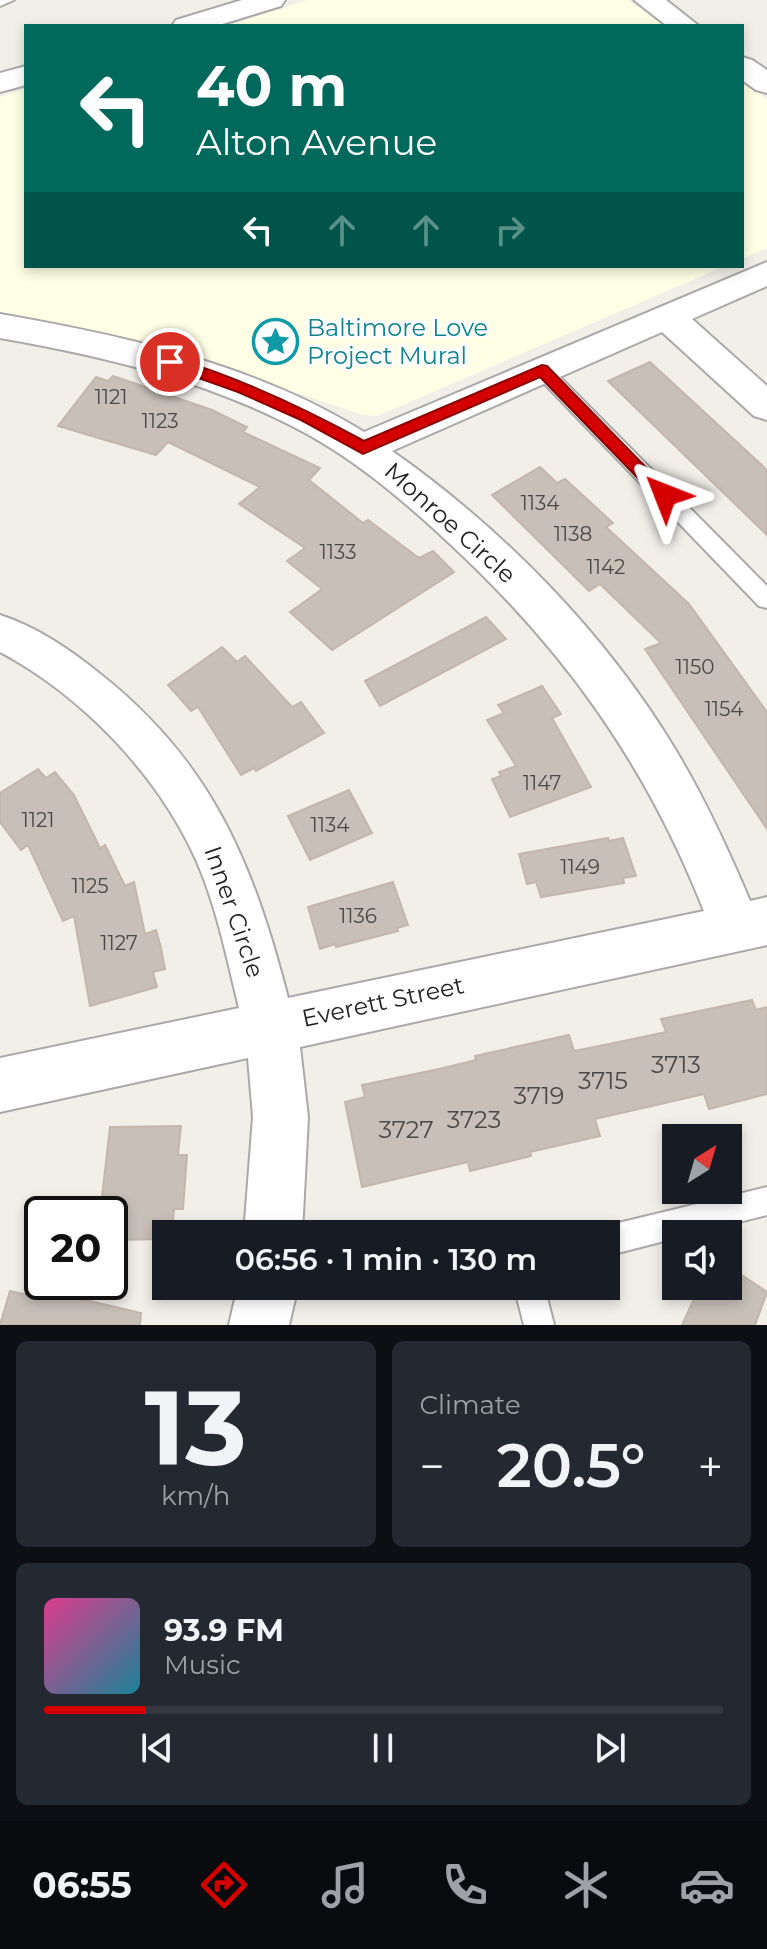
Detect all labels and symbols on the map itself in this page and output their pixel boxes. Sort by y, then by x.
place label: Baltimore Love Project Mural [307,313,488,370]
place icon: Baltimore Love Project Mural [252,318,300,366]
pin [136,328,204,396]
house number: 1121 [94,385,128,409]
house number: 1123 [141,409,179,433]
position arrow [623,453,707,537]
street label: Monroe Circle [379,456,522,589]
house number: 1134 [521,491,559,515]
house number: 1138 [554,522,592,546]
house number: 1133 [320,540,356,564]
house number: 1142 [587,555,625,579]
house number: 1150 [676,655,715,679]
house number: 1154 [705,697,743,721]
house number: 1147 [523,771,561,795]
house number: 1121 [21,808,55,832]
house number: 1134 [311,813,349,837]
street label: Inner Circle [198,842,271,981]
house number: 1149 [560,855,600,879]
house number: 1125 [71,874,109,898]
house number: 1136 [339,904,377,928]
house number: 1127 [100,931,138,955]
street label: Everett Street [299,970,467,1033]
house number: 3713 [651,1050,701,1079]
house number: 3715 [578,1066,628,1095]
house number: 3719 [514,1081,564,1110]
house number: 3723 [447,1105,501,1134]
house number: 3727 [378,1115,434,1144]
north arrow [662,1124,742,1204]
speed limit sign: 20 [24,1196,128,1300]

